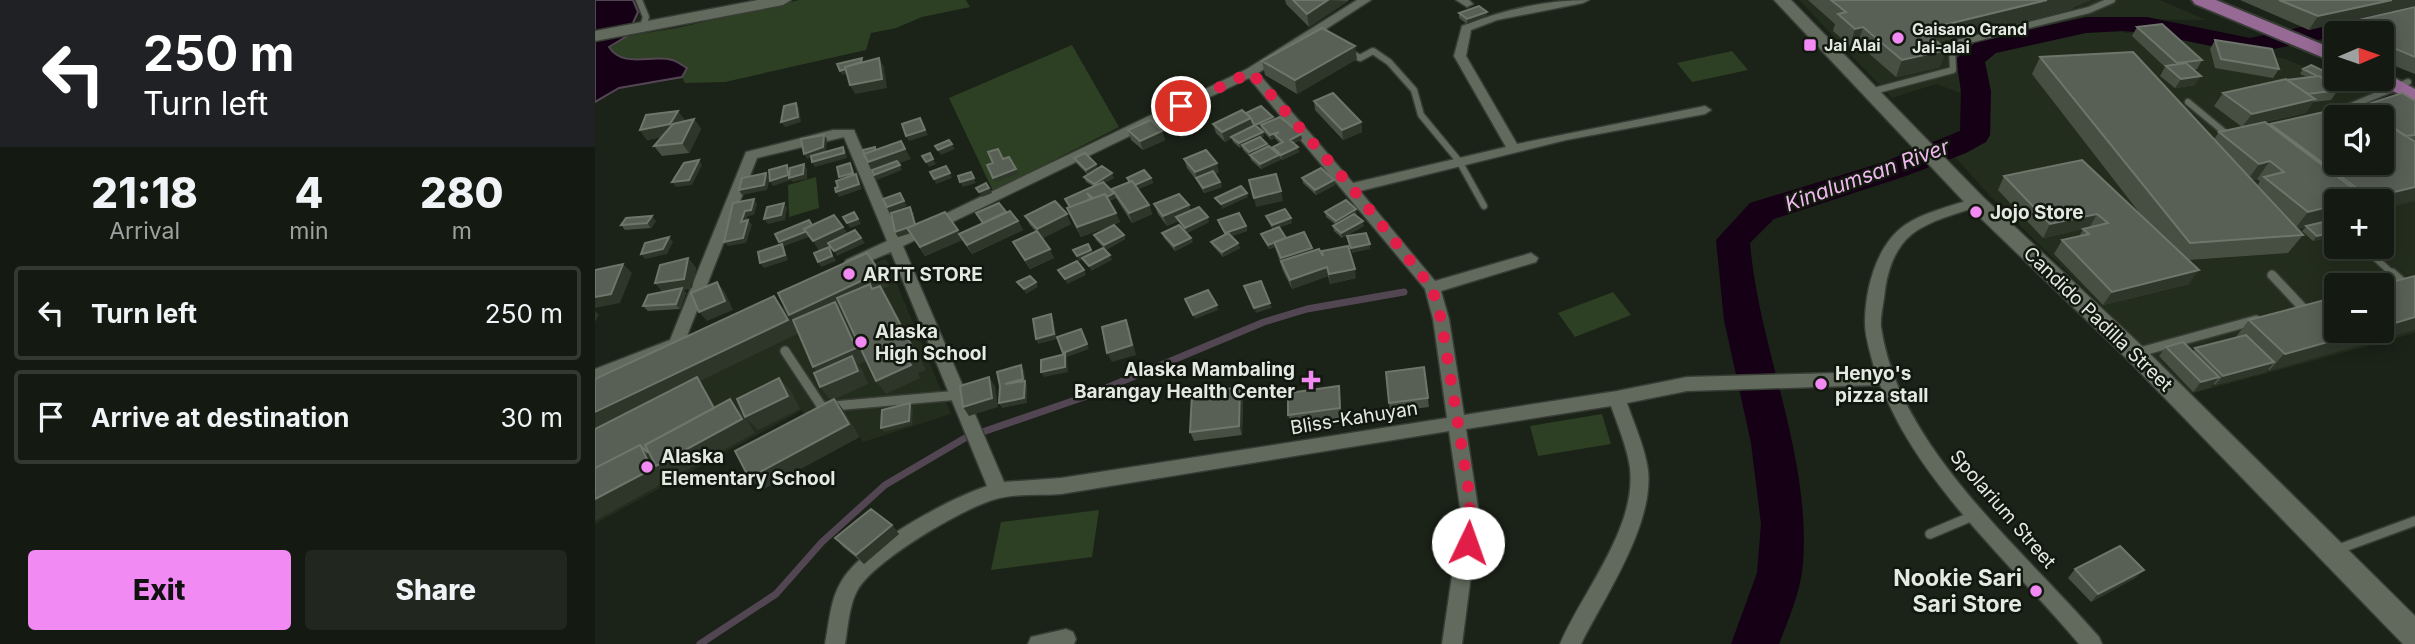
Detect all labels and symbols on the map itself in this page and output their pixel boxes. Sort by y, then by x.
place label: Gaisano Grand Jai-alai [1912,19,2027,57]
north arrow [2324,21,2394,91]
marker: Gaisano Grand Jai-alai [1890,30,1906,46]
place label: Jai Alai [1824,35,1881,55]
marker: Jai Alai [1802,37,1818,53]
pin [1151,76,1211,136]
water label: Kinalumsan River [1781,133,1954,216]
place label: Jojo Store [1990,201,2084,224]
marker: Jojo Store [1968,204,1984,220]
street label: Candido Padilla Street [2019,242,2177,396]
place label: ARTT STORE [863,263,983,286]
marker: ARTT STORE [841,266,857,282]
place label: Alaska High School [875,320,987,365]
marker: Alaska High School [853,334,869,350]
place label: Alaska Mambaling Barangay Health Center [1074,358,1295,403]
place label: Henyo's pizza stall [1835,362,1928,407]
marker: Alaska Mambaling Barangay Health Center [1301,370,1321,390]
marker: Henyo's pizza stall [1813,376,1829,392]
street label: Bliss-Kahuyan [1289,397,1419,439]
place label: Alaska Elementary School [661,445,835,490]
street label: Spolarium Street [1945,445,2061,573]
marker: Alaska Elementary School [639,459,655,475]
position arrow [1431,506,1505,580]
place label: Nookie Sari Sari Store [1893,564,2022,618]
marker: Nookie Sari Sari Store [2028,583,2044,599]

